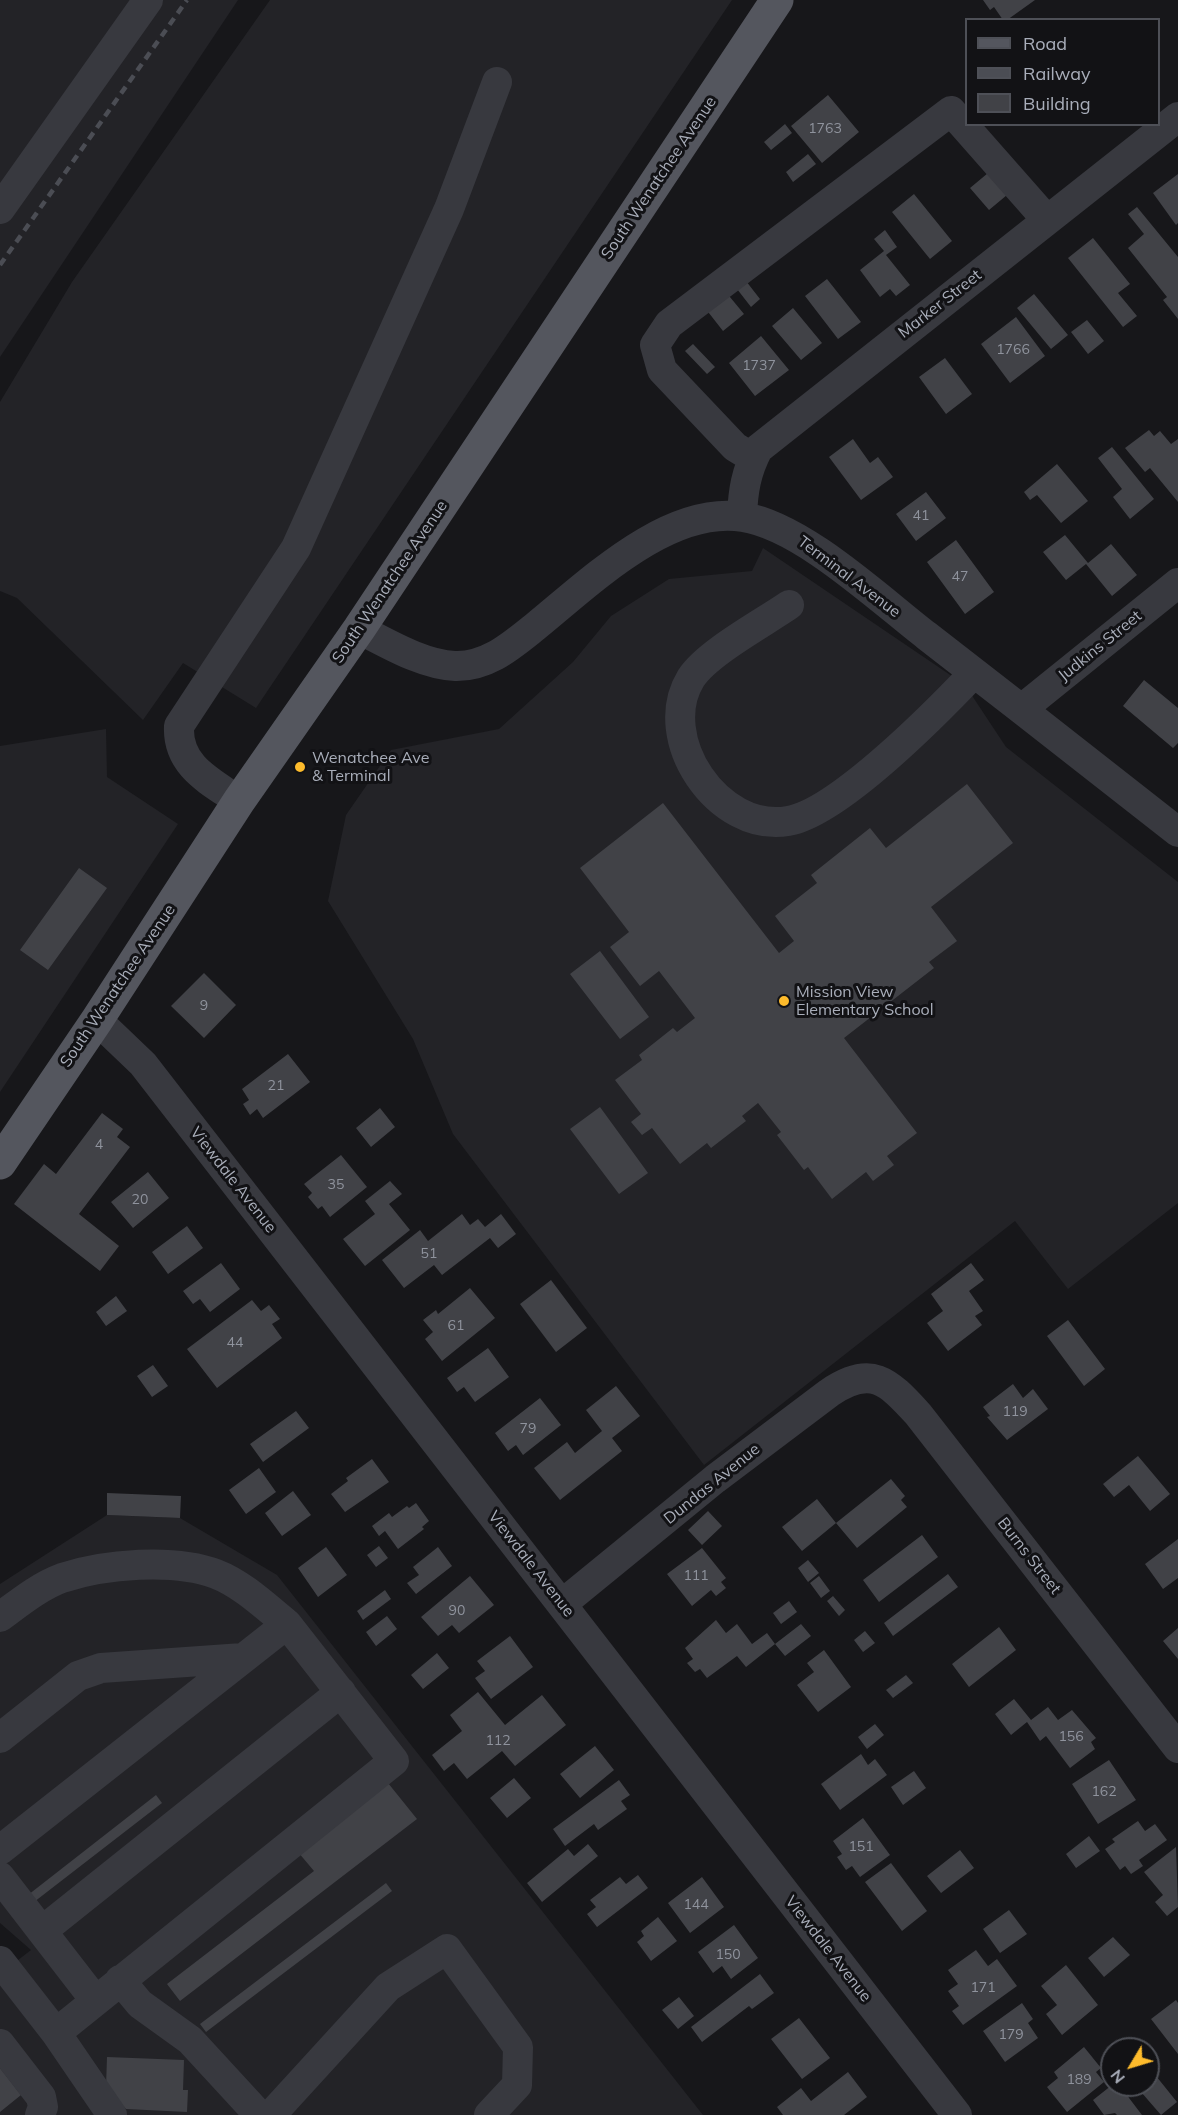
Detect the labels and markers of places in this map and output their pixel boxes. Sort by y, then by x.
place label: Wenatchee Ave & Terminal [312,748,429,786]
marker: Wenatchee Ave & Terminal [293,760,307,774]
place label: Mission View Elementary School [796,982,934,1020]
marker: Mission View Elementary School [777,994,791,1008]

